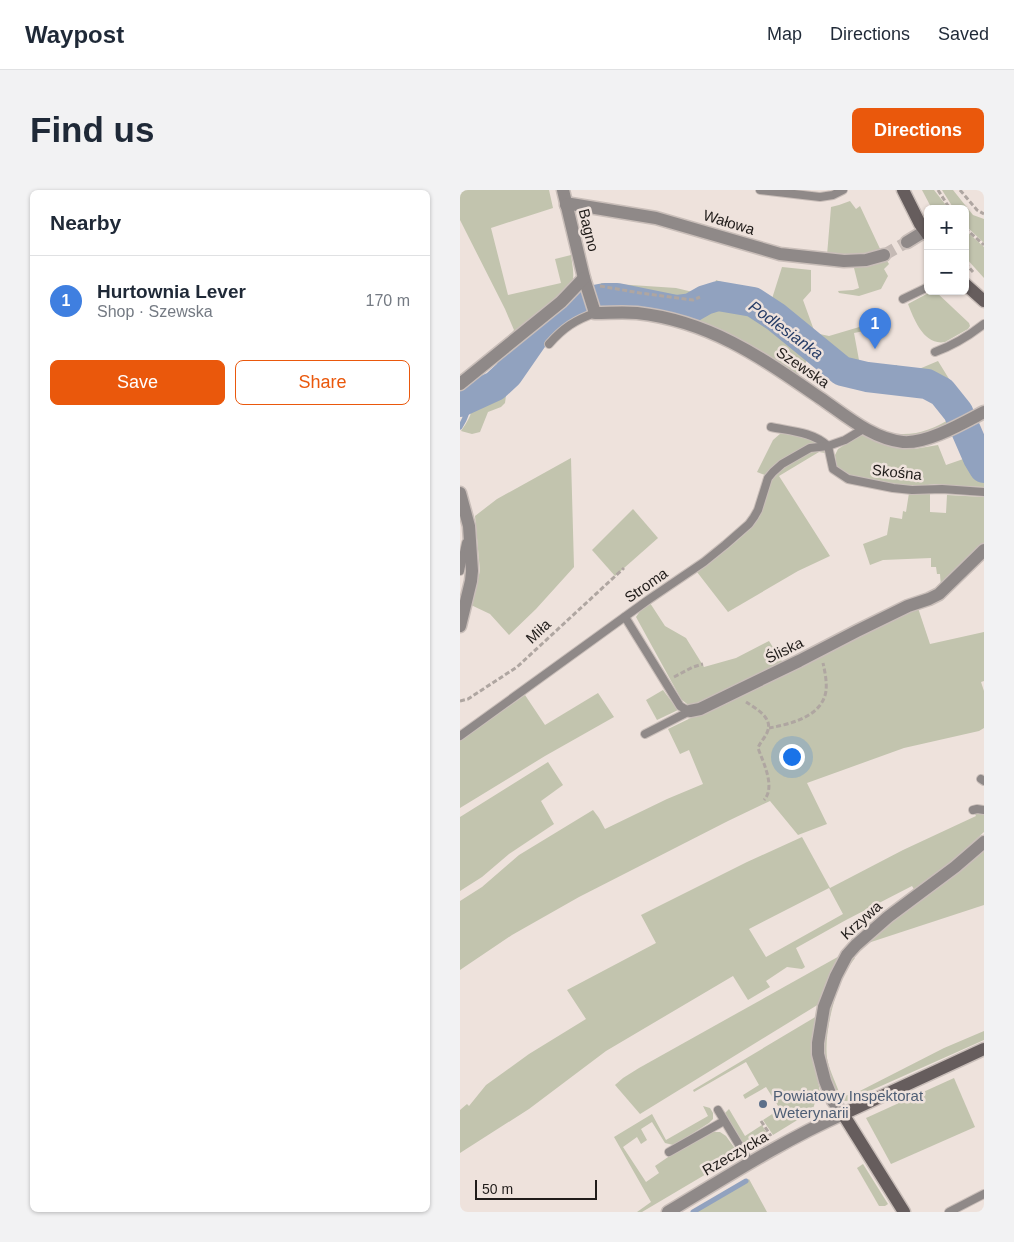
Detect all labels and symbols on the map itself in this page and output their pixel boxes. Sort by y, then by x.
street label: Wałowa [701,206,757,238]
street label: Bagno [576,207,602,253]
water label: Podlesianka [746,298,826,363]
pin: 1 [859,308,891,349]
street label: Szewska [773,343,833,391]
street label: Skośna [871,461,923,483]
street label: Stroma [621,564,671,606]
street label: Miła [522,615,554,647]
street label: Śliska [762,633,806,666]
your location [779,744,805,770]
street label: Krzywa [837,897,885,943]
place label: Powiatowy Inspektorat Weterynarii [773,1087,924,1121]
marker: Powiatowy Inspektorat Weterynarii [757,1098,769,1110]
street label: Rzeczycka [699,1127,771,1178]
scale bar [475,1177,598,1200]

